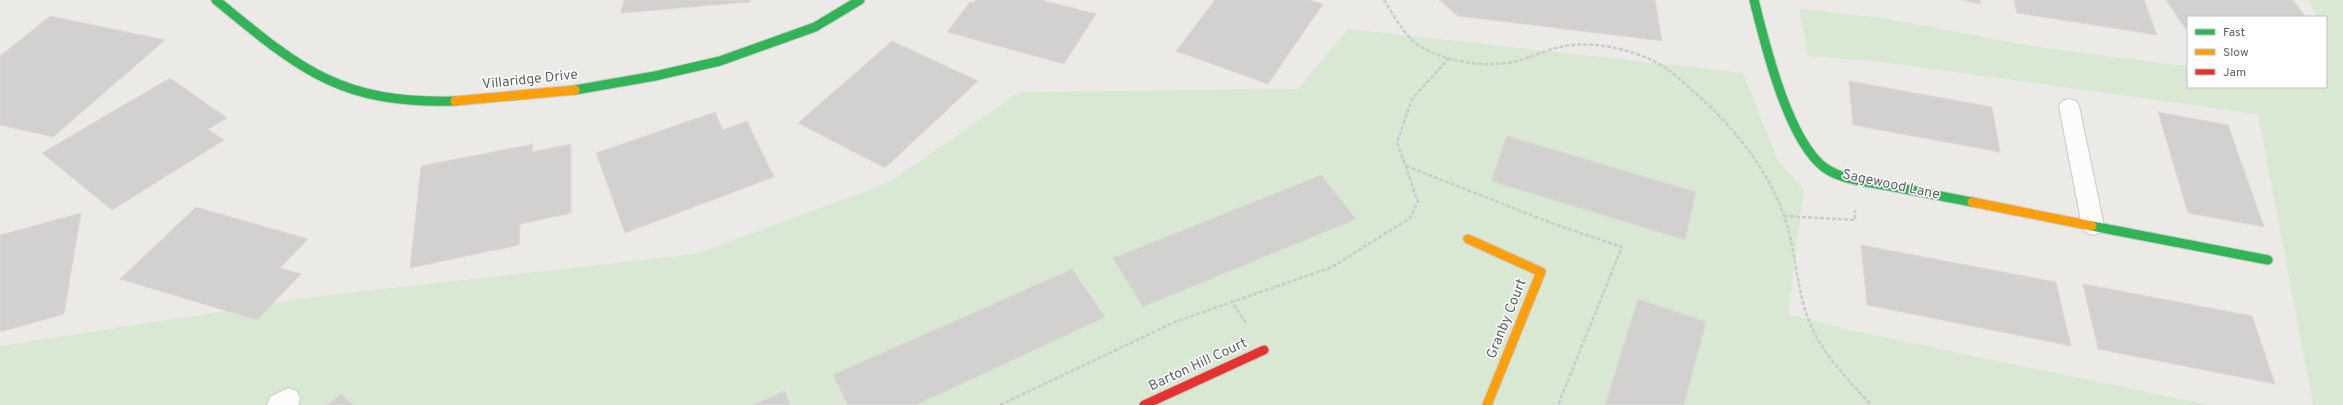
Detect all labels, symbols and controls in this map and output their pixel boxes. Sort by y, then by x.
legend [2187,16,2327,88]
text: Fast [2223,25,2245,41]
text: Slow [2223,45,2249,61]
text: Jam [2223,65,2246,81]
street label: Villaridge Drive [481,67,579,93]
street label: Sagewood Lane [1841,166,1941,204]
street label: Granby Court [1483,277,1531,361]
street label: Barton Hill Court [1146,335,1250,395]

